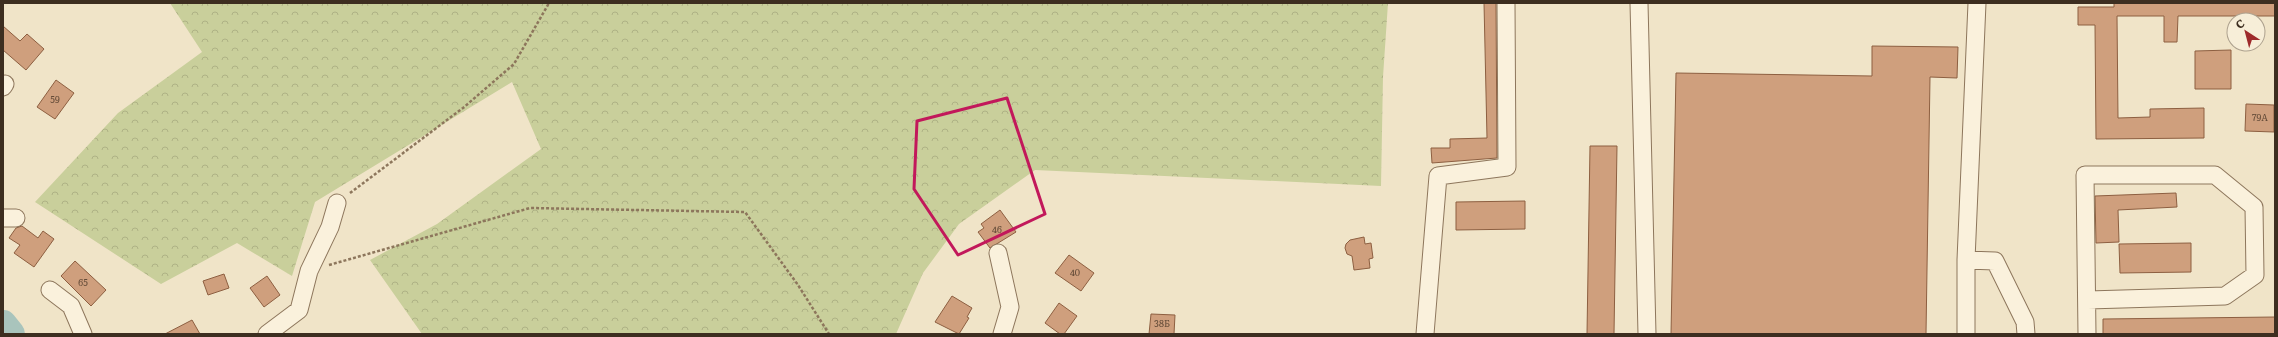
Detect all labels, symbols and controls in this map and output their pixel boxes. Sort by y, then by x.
north arrow [2226,12,2266,52]
text: С [2232,14,2248,32]
house number: 59 [50,92,60,106]
house number: 79А [2252,110,2268,124]
house number: 46 [992,222,1002,236]
house number: 40 [1070,265,1080,279]
house number: 65 [78,275,88,289]
house number: 38Б [1154,316,1170,330]

